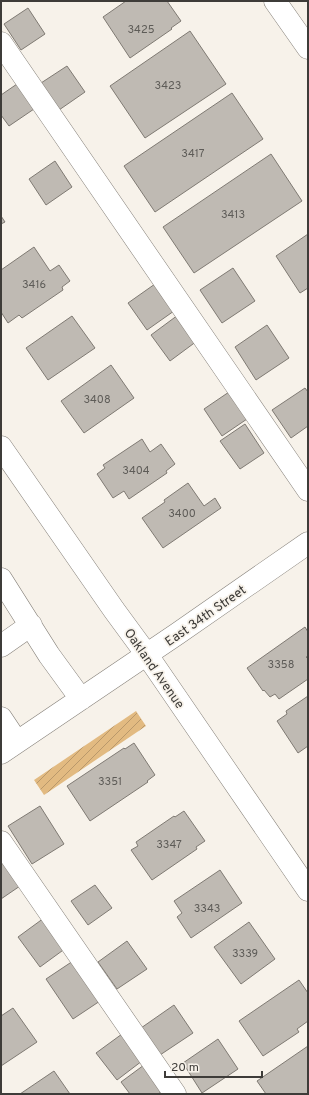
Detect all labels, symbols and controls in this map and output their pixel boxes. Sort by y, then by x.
house number: 3425 [127,23,155,37]
house number: 3423 [155,79,181,93]
house number: 3417 [181,147,205,161]
house number: 3413 [221,208,245,222]
house number: 3416 [22,278,46,292]
house number: 3408 [83,393,111,407]
house number: 3404 [122,464,150,478]
house number: 3400 [168,507,196,521]
street label: East 34th Street [163,583,250,650]
street label: Oakland Avenue [120,626,187,712]
house number: 3358 [268,658,294,672]
house number: 3351 [98,775,122,789]
house number: 3347 [156,838,182,852]
house number: 3343 [194,902,220,916]
house number: 3339 [232,947,258,961]
scale bar [165,1053,262,1079]
text: 20 m [171,1060,199,1076]

